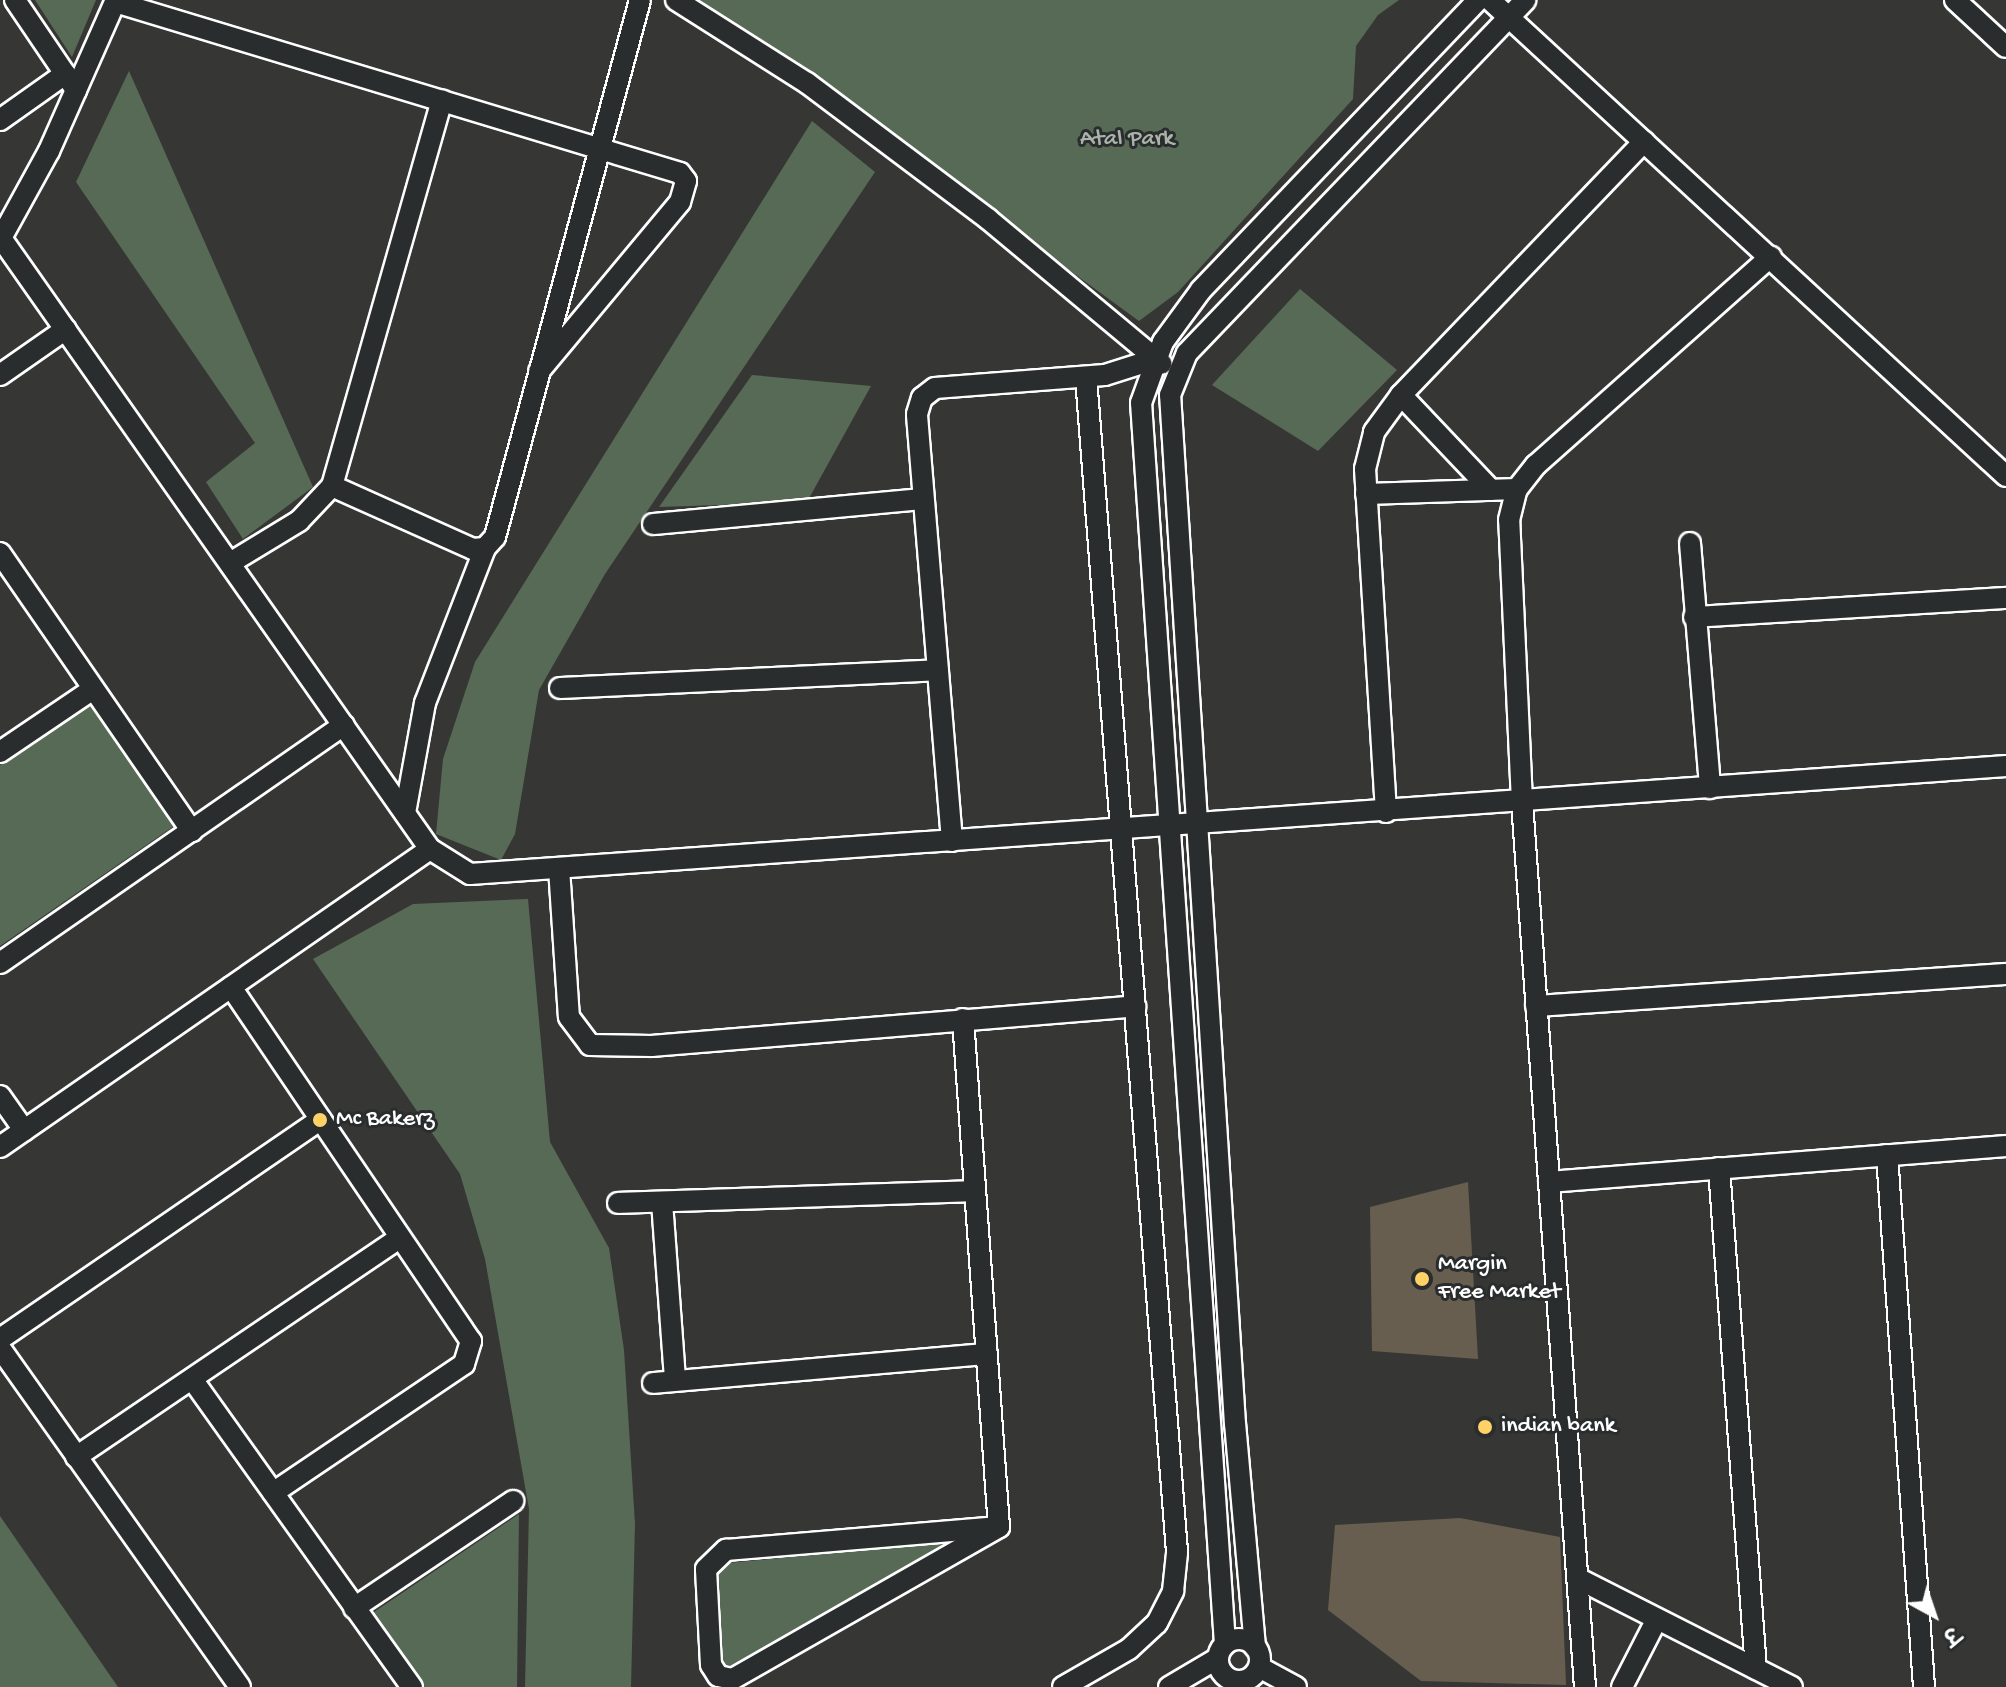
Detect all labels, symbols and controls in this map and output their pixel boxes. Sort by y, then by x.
park label: Atal Park [1080,126,1174,154]
place label: Mc Bakerz [336,1106,434,1134]
marker: Mc Bakerz [311,1111,329,1129]
place label: Margin Free Market [1438,1251,1561,1307]
marker: Margin Free Market [1413,1270,1431,1288]
place label: indian bank [1501,1413,1615,1441]
marker: indian bank [1476,1418,1494,1436]
north arrow [1894,1575,1974,1655]
text: उ [1935,1619,1963,1648]

